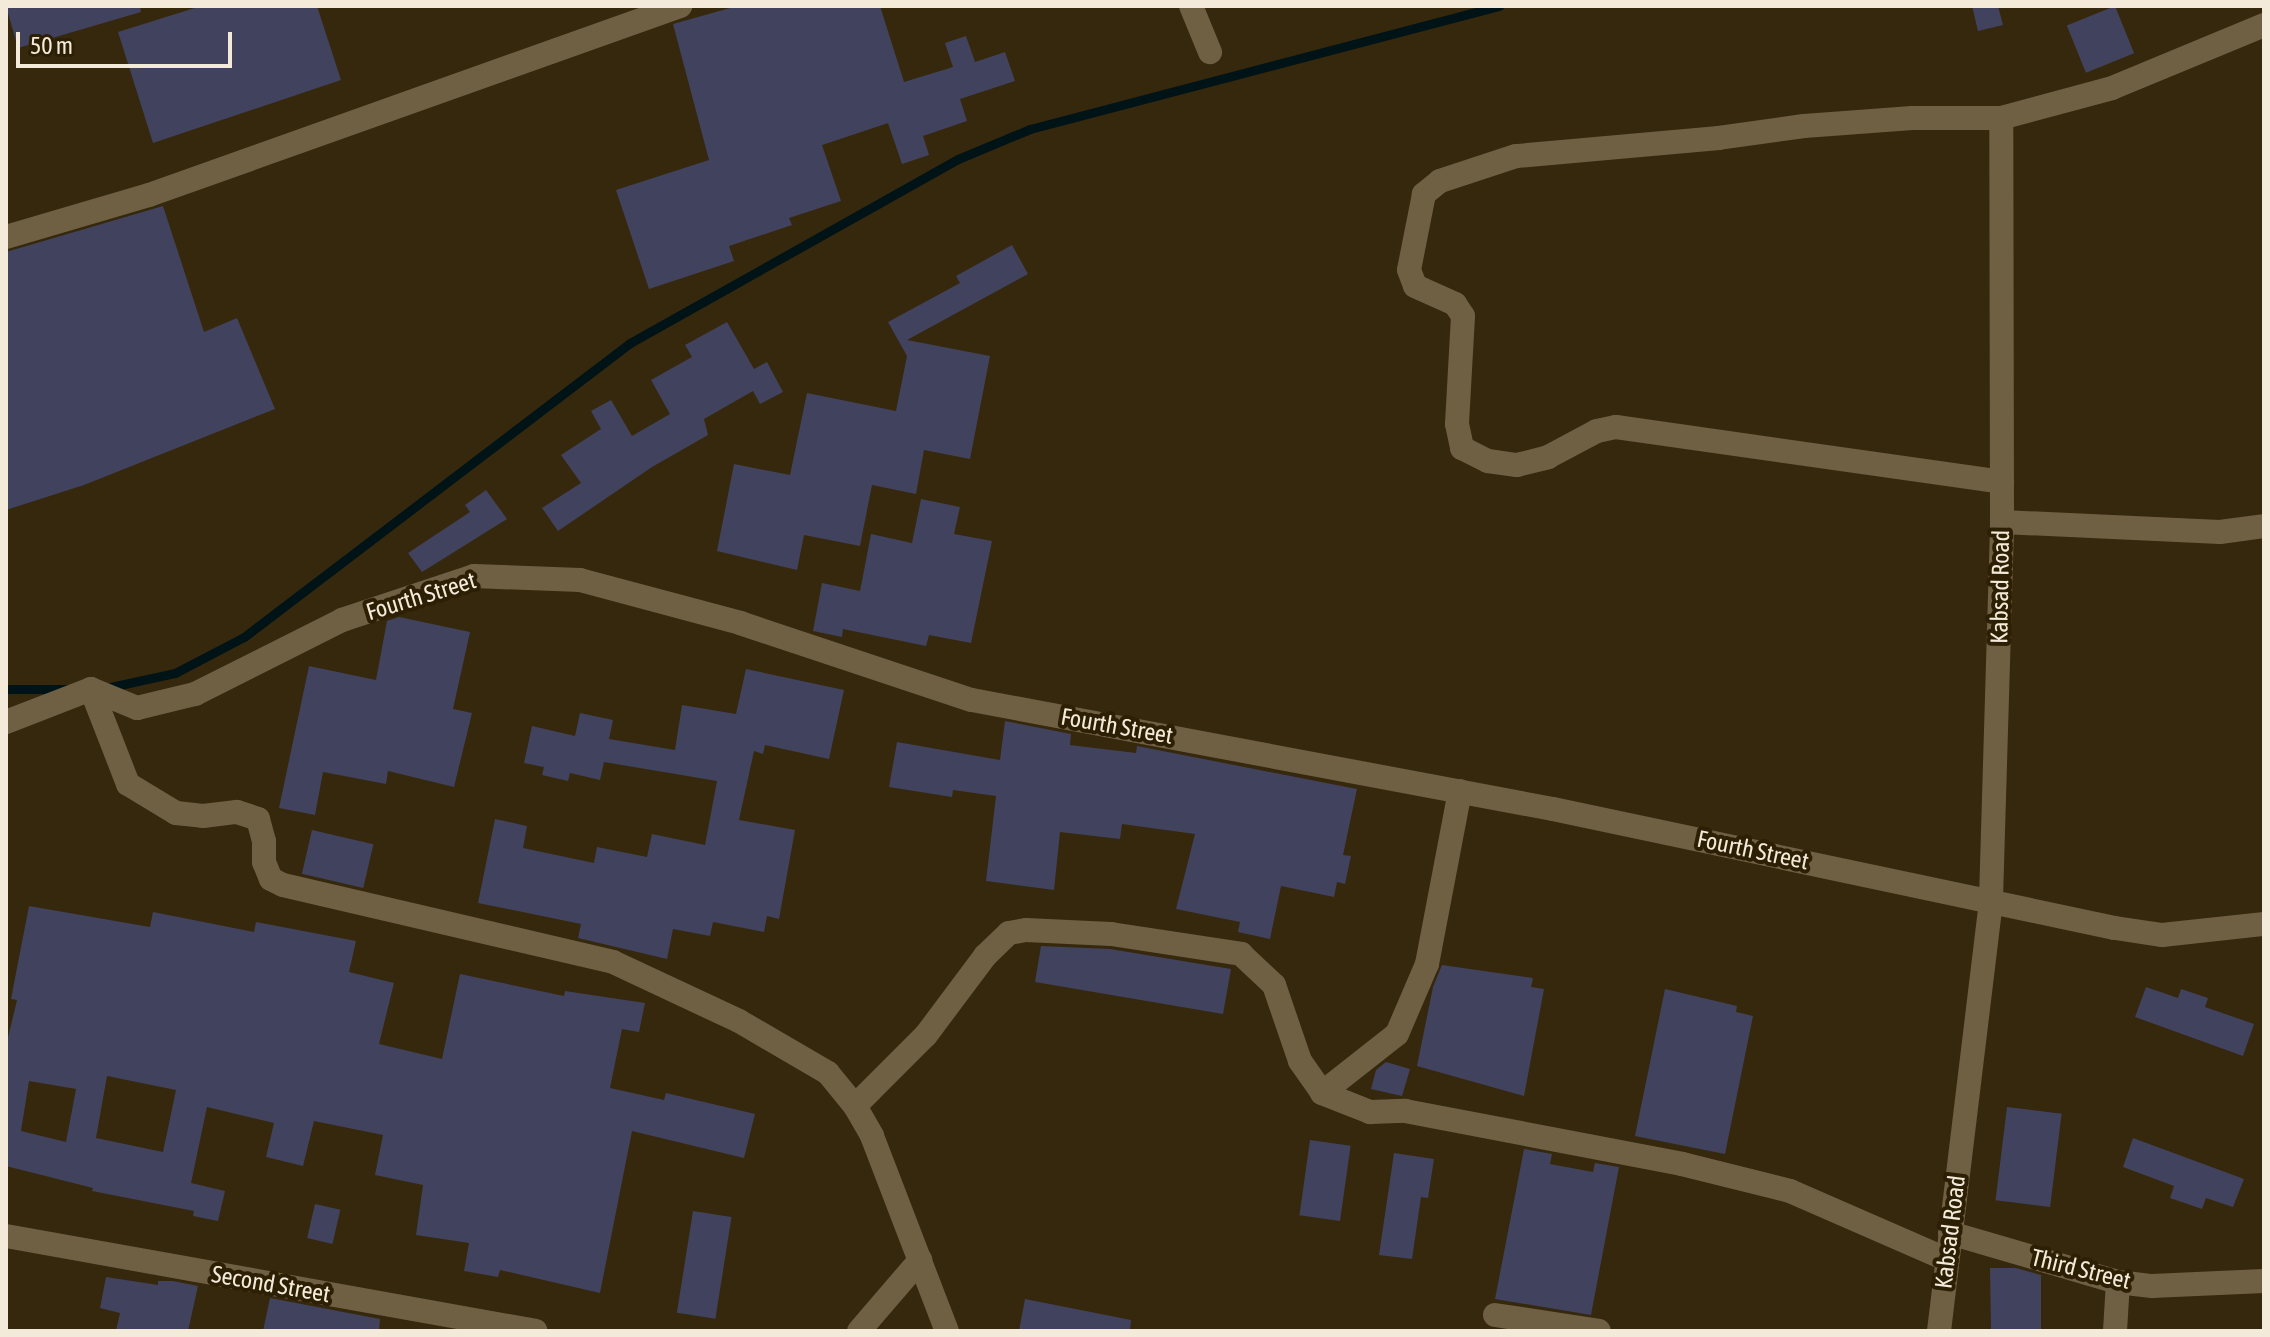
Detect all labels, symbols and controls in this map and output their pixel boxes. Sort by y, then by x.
scale bar [20,16,236,66]
text: 50 m [30,32,73,59]
street label: Kabsad Road [1985,530,2015,644]
street label: Fourth Street [363,566,479,626]
street label: Fourth Street [1059,702,1175,750]
street label: Fourth Street [1695,824,1811,876]
street label: Kabsad Road [1929,1174,1971,1290]
street label: Third Street [2028,1243,2134,1295]
street label: Second Street [209,1259,333,1309]

